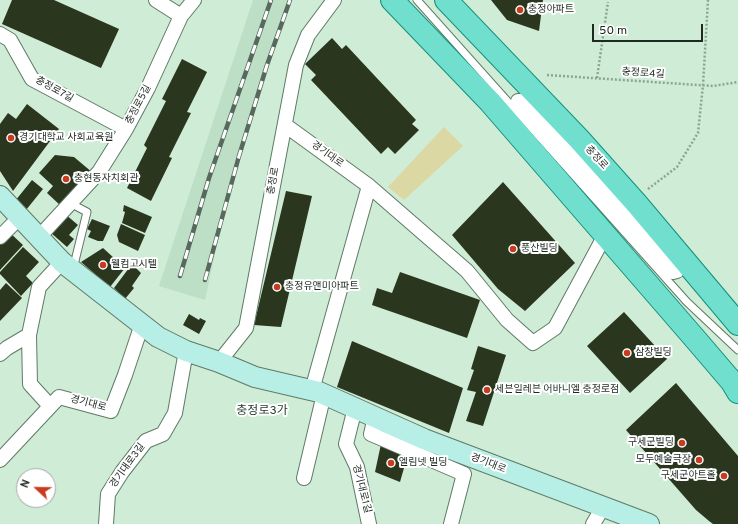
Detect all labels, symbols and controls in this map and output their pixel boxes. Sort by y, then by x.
place label: 충정아파트 [528,4,574,16]
marker: 충정아파트 [515,5,525,15]
scale bar [594,16,705,42]
text: 50 m [599,23,627,39]
street label: 충정로4길 [621,67,665,81]
street label: 충정로7길 [33,75,75,105]
street label: 충정로5길 [124,83,154,127]
place label: 경기대학교 사회교육원 [19,132,113,144]
marker: 경기대학교 사회교육원 [6,133,16,143]
street label: 경기대로 [309,139,345,171]
street label: 충정로 [582,144,610,172]
street label: 충정로 [265,166,283,196]
place label: 충현동자치회관 [74,173,138,185]
marker: 충현동자치회관 [61,174,71,184]
place label: 풍산빌딩 [521,243,558,255]
marker: 풍산빌딩 [508,244,518,254]
place label: 웰컴고시텔 [111,259,157,271]
marker: 웰컴고시텔 [98,260,108,270]
place label: 충정유앤미아파트 [285,281,359,293]
marker: 충정유앤미아파트 [272,282,282,292]
place label: 삼창빌딩 [635,347,672,359]
marker: 삼창빌딩 [622,348,632,358]
place label: 세븐일레븐 어바니엘 충정로점 [495,384,619,396]
marker: 세븐일레븐 어바니엘 충정로점 [482,385,492,395]
street label: 경기대로 [69,393,107,415]
district label: 충정로3가 [236,405,288,419]
place label: 구세군빌딩 [628,437,674,449]
marker: 구세군빌딩 [677,438,687,448]
street label: 경기대로3길 [108,441,148,491]
street label: 경기대로 [469,452,507,476]
place label: 모두예술극장 [636,454,691,466]
marker: 모두예술극장 [694,455,704,465]
place label: 엘림넷 빌딩 [399,457,447,469]
marker: 엘림넷 빌딩 [386,458,396,468]
street label: 경기대로1길 [349,463,373,515]
north arrow [16,468,56,508]
place label: 구세군아트홀 [661,470,716,482]
marker: 구세군아트홀 [719,471,729,481]
text: N [18,478,34,490]

